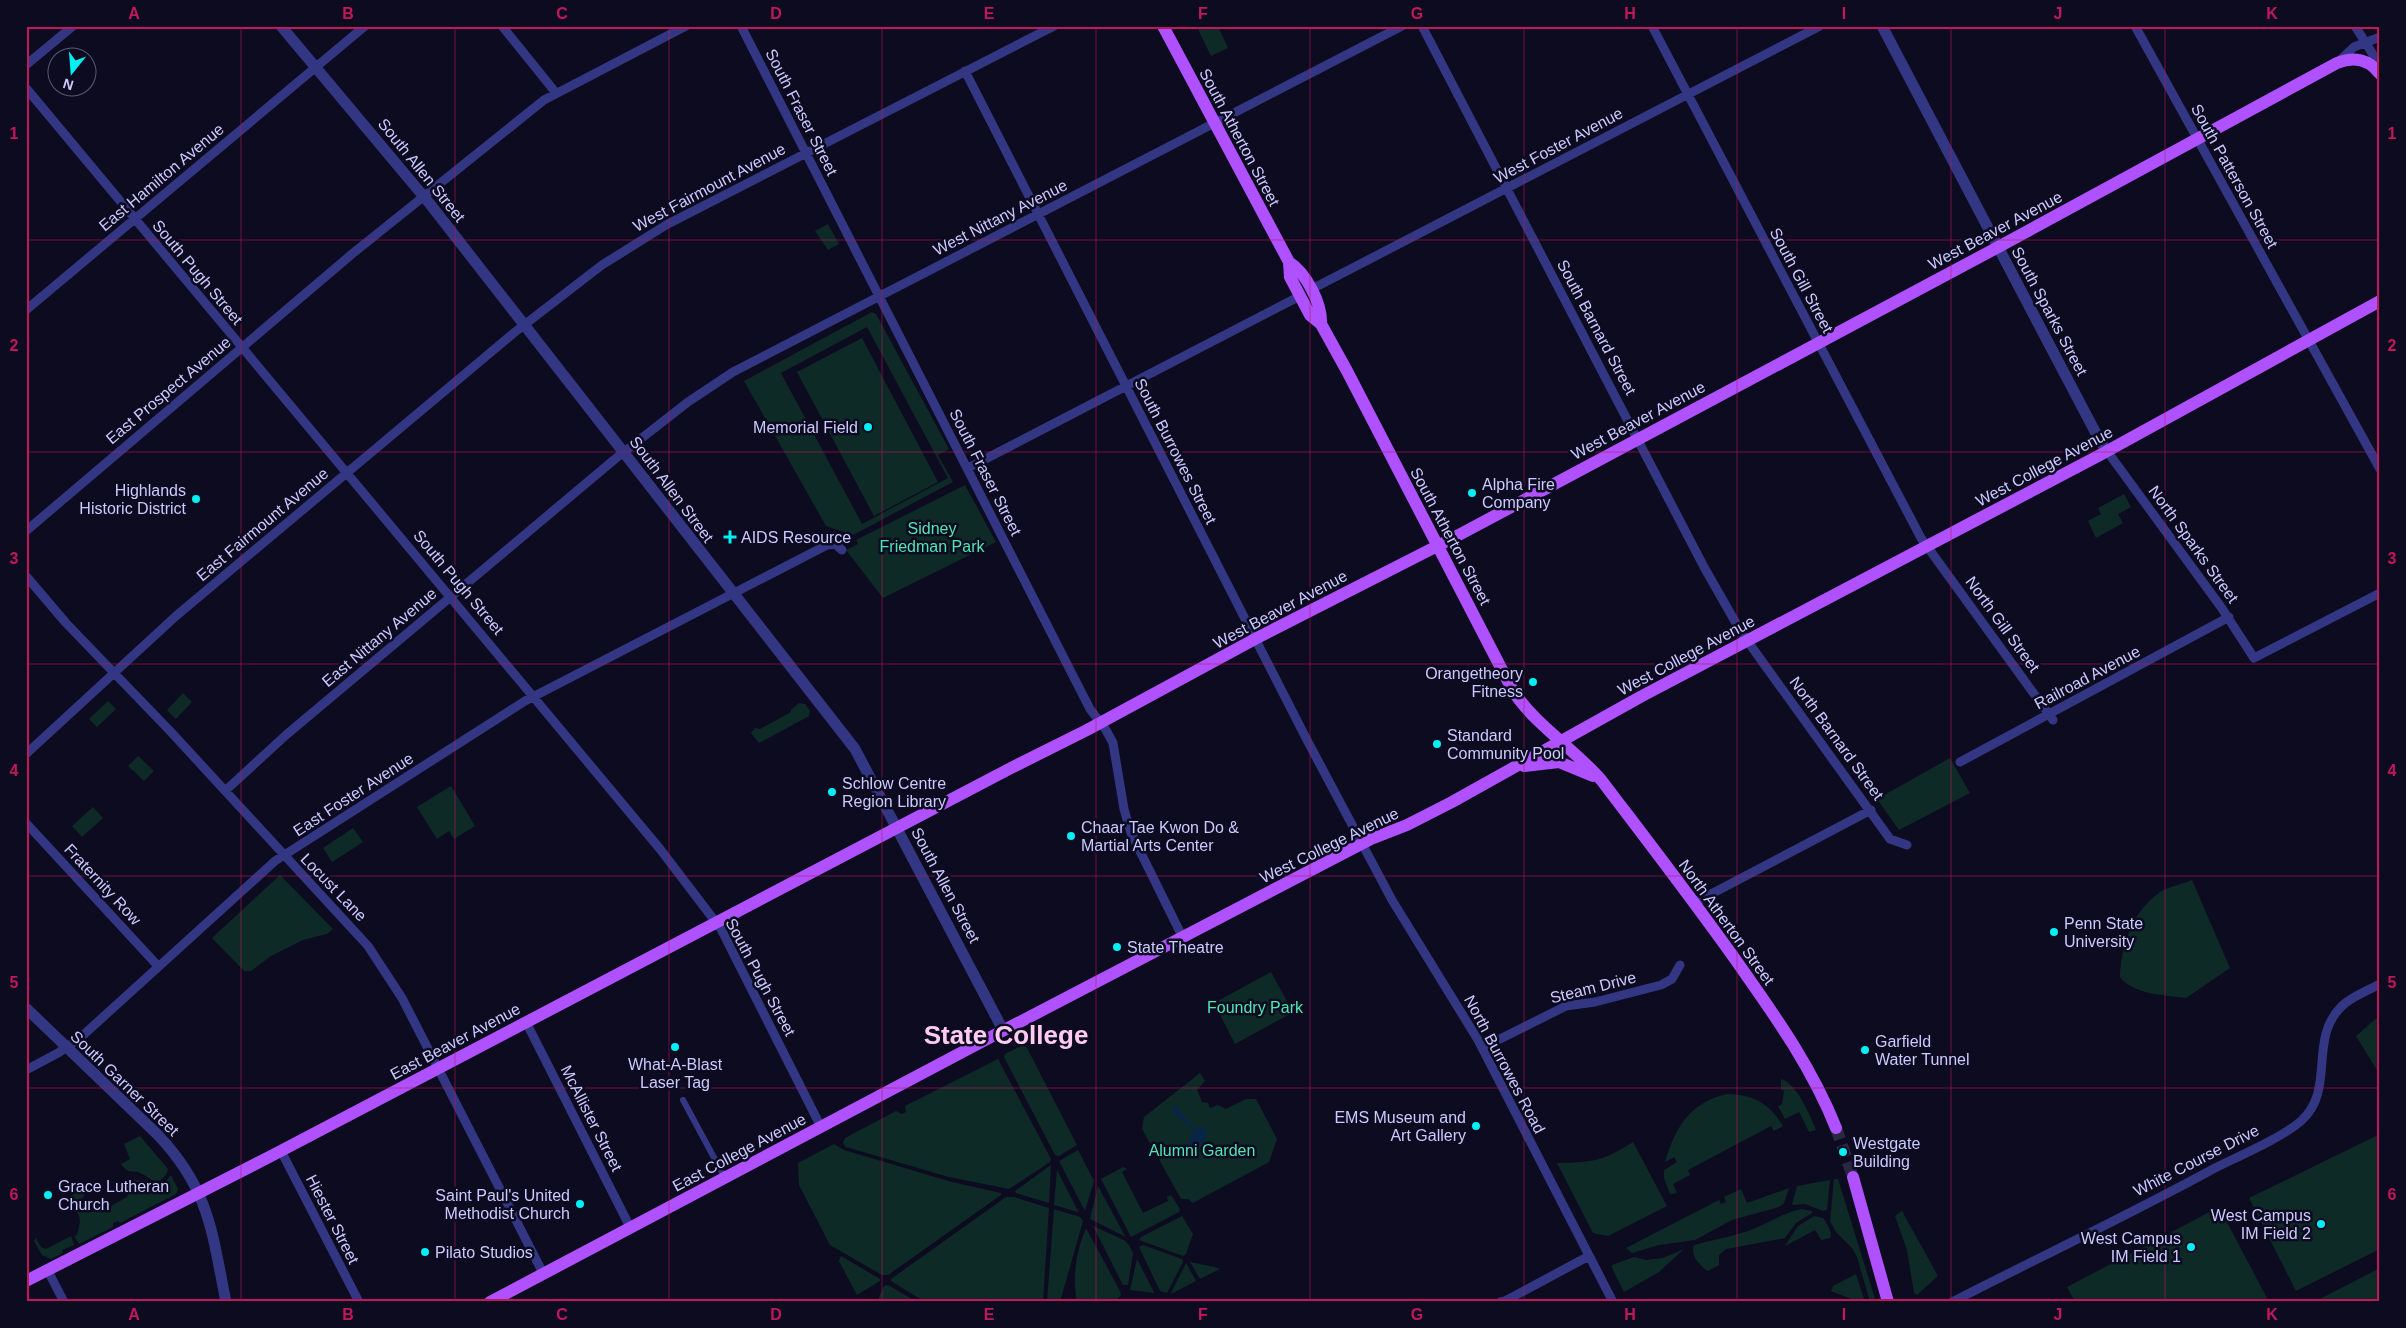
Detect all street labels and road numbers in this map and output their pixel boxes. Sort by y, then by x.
street label: South Fraser Street [762,46,841,179]
street label: South Atherton Street [1196,66,1283,209]
street label: South Patterson Street [2188,101,2282,252]
street label: West Foster Avenue [1491,104,1626,187]
street label: South Allen Street [375,115,469,226]
street label: East Hamilton Avenue [96,120,227,234]
street label: West Fairmount Avenue [630,140,788,235]
street label: West Nittany Avenue [930,176,1070,259]
street label: West Beaver Avenue [1926,188,2065,273]
street label: South Pugh Street [149,217,247,328]
street label: South Gill Street [1767,225,1837,336]
street label: South Sparks Street [2008,244,2091,379]
street label: South Barnard Street [1554,257,1640,398]
street label: East Prospect Avenue [103,333,234,447]
street label: South Burrowes Street [1131,376,1220,527]
street label: West Beaver Avenue [1569,378,1708,463]
street label: South Fraser Street [946,406,1025,539]
street label: West College Avenue [1973,423,2116,510]
street label: South Allen Street [626,433,717,546]
street label: East Fairmount Avenue [193,464,331,584]
street label: South Atherton Street [1407,465,1494,608]
street label: North Sparks Street [2145,482,2242,607]
street label: South Pugh Street [410,527,508,638]
street label: West Beaver Avenue [1211,567,1350,652]
street label: North Gill Street [1962,573,2043,676]
street label: East Nittany Avenue [319,585,440,690]
street label: West College Avenue [1615,612,1758,699]
street label: Railroad Avenue [2032,642,2143,712]
street label: North Barnard Street [1786,674,1887,803]
street label: East Foster Avenue [290,749,416,839]
street label: West College Avenue [1257,804,1402,886]
street label: South Allen Street [908,825,983,946]
street label: Fraternity Row [61,841,145,928]
street label: Locust Lane [297,850,370,925]
street label: North Atherton Street [1676,856,1778,989]
street label: South Pugh Street [722,916,799,1039]
street label: Steam Drive [1548,969,1638,1006]
street label: North Burrowes Road [1461,992,1548,1136]
street label: East Beaver Avenue [387,1000,523,1083]
street label: South Garner Street [67,1028,182,1140]
street label: McAllister Street [558,1062,626,1174]
street label: East College Avenue [670,1110,809,1195]
street label: White Course Drive [2131,1121,2262,1200]
street label: Hiester Street [303,1172,363,1267]

